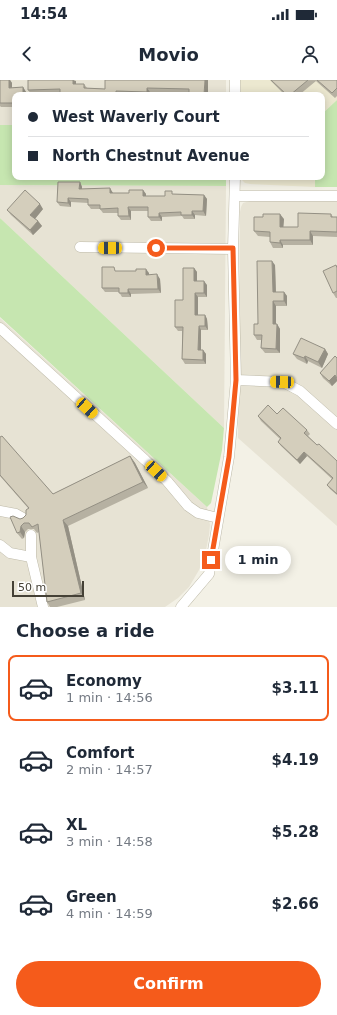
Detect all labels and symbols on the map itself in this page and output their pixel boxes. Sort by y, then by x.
route start [147,239,165,257]
car [98,242,122,254]
car [270,376,294,388]
car [74,396,100,420]
car [143,458,169,484]
callout: 1 min [225,546,291,574]
route end [202,551,220,569]
scale bar [12,579,84,598]

